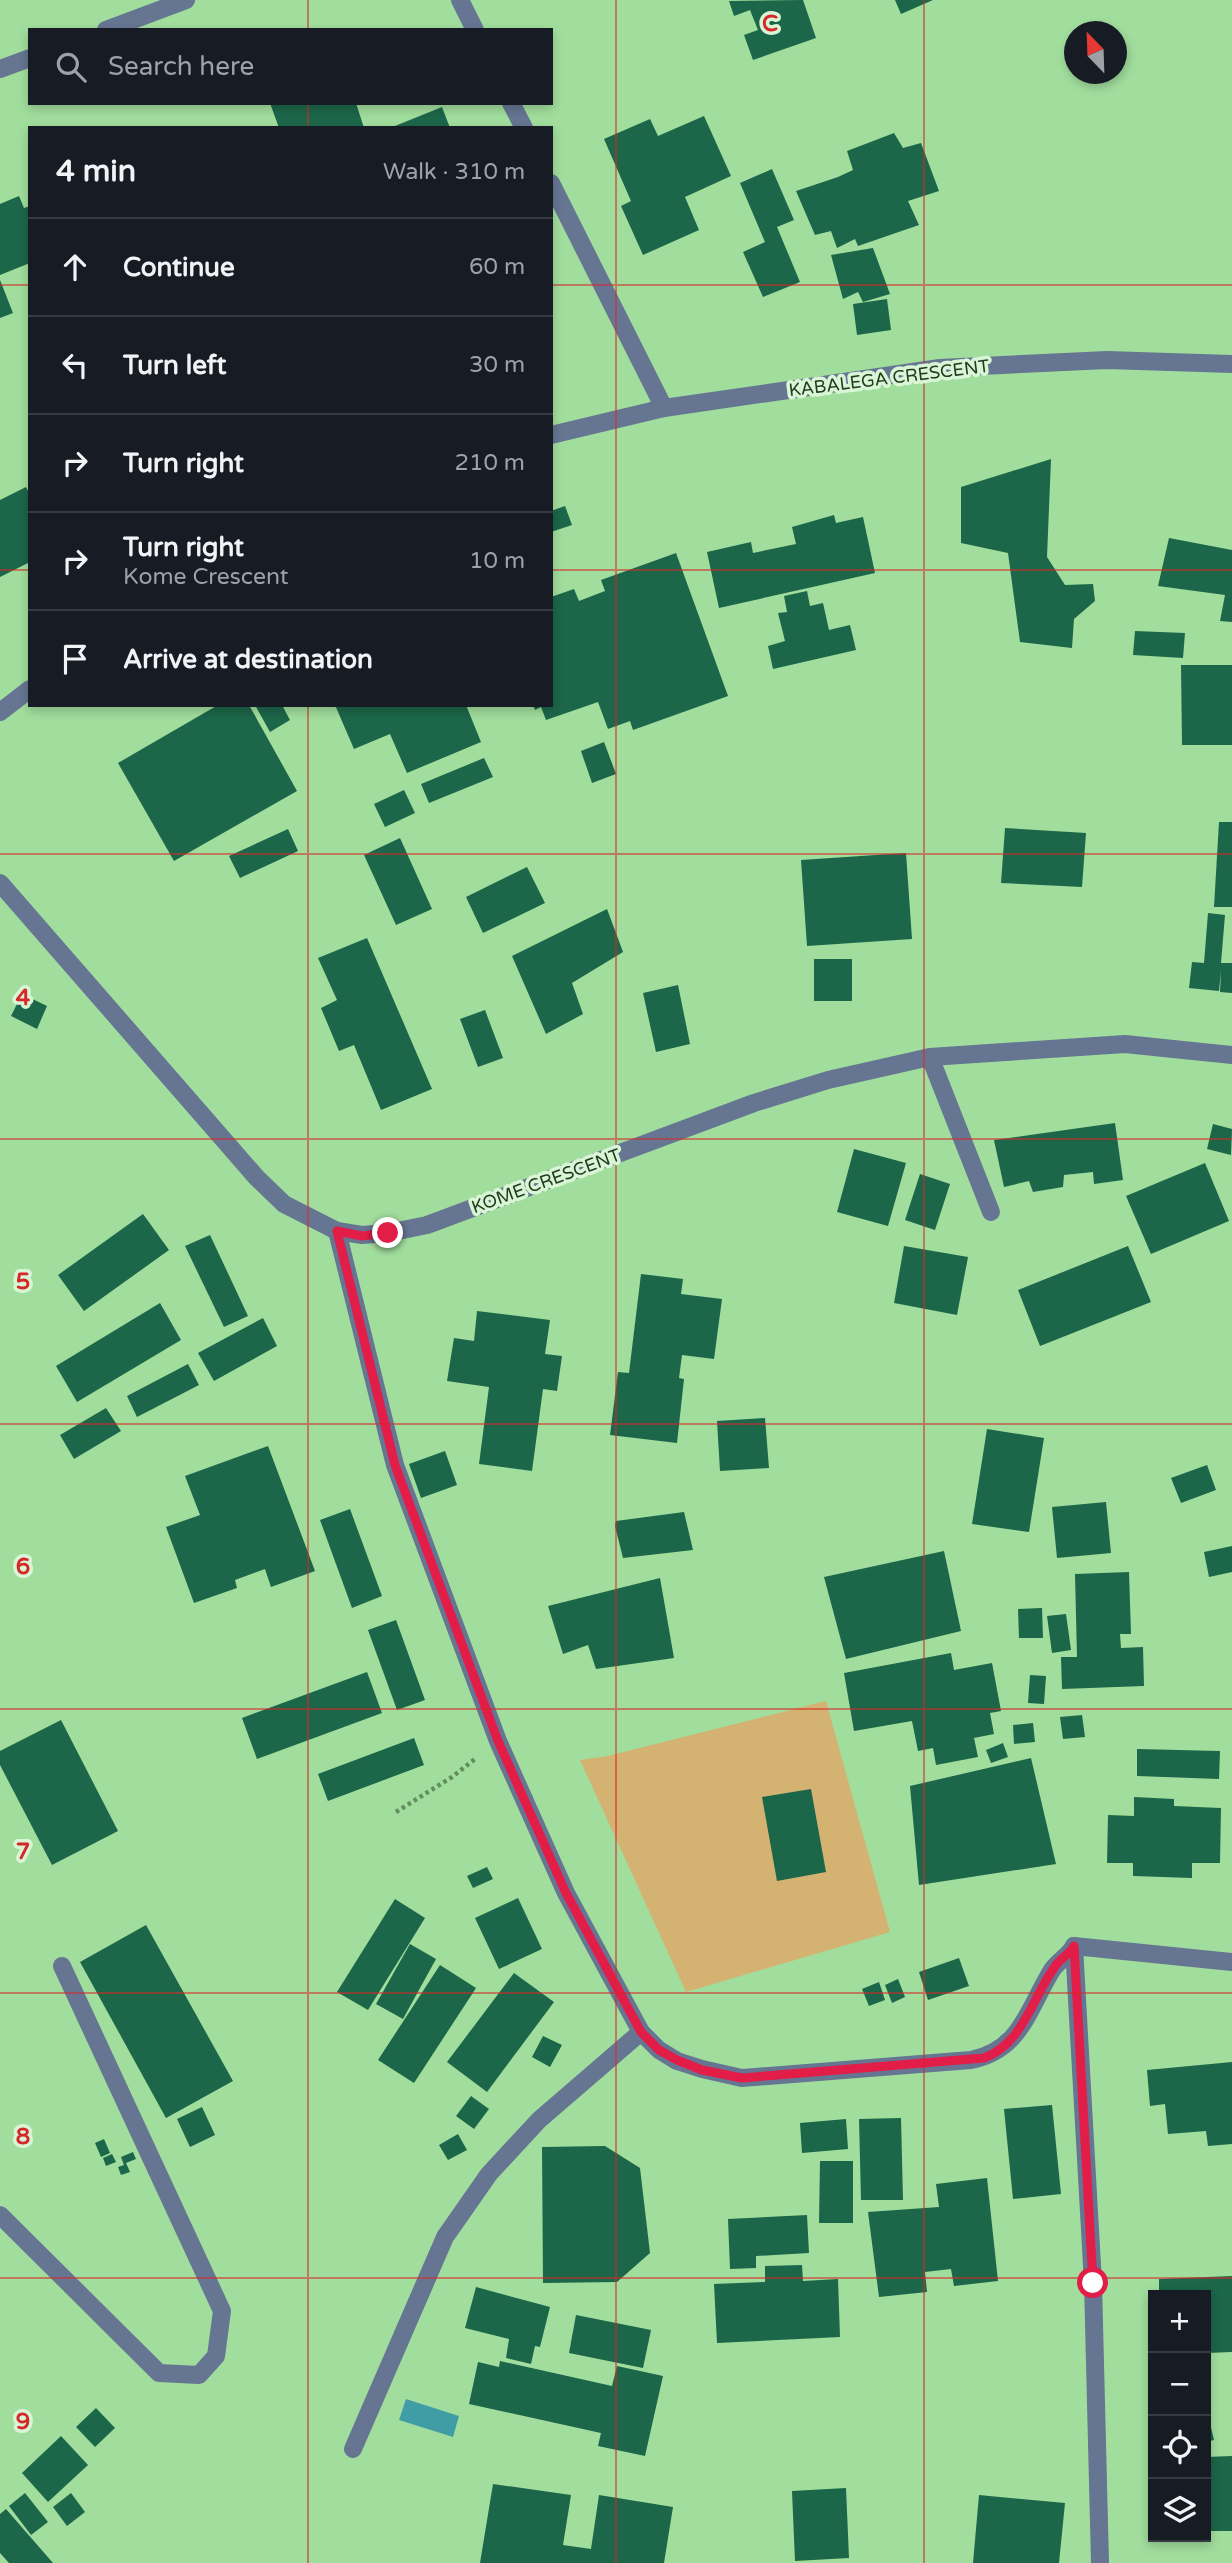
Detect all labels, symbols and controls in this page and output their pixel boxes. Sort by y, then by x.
text: C [762,10,778,38]
north arrow [1064,21,1127,84]
search box [28,28,553,105]
icon: search [52,48,90,86]
text: Search here [108,51,254,82]
text: 4 min [56,153,136,190]
text: Walk · 310 m [383,158,525,186]
icon: ahead [56,248,94,286]
text: Continue [123,252,235,283]
text: 60 m [469,253,525,281]
icon: left [56,346,94,384]
text: Turn left [123,350,226,381]
text: 30 m [469,351,525,379]
street label: KABALEGA CRESCENT [788,355,991,401]
icon: right [56,444,94,482]
text: Turn right [123,448,244,479]
text: 210 m [455,449,525,477]
text: Turn right [123,532,244,563]
icon: right [56,542,94,580]
text: 10 m [469,547,525,575]
text: Kome Crescent [123,563,289,591]
icon: arrive [56,640,94,678]
text: Arrive at destination [123,644,373,675]
text: 4 [16,984,31,1012]
street label: KOME CRESCENT [468,1144,624,1218]
route end [372,1217,403,1248]
text: 5 [16,1268,30,1296]
text: 6 [16,1553,30,1581]
text: 7 [16,1838,30,1866]
text: 8 [16,2123,30,2151]
route start [1077,2267,1108,2298]
map controls [1148,2290,1211,2542]
button: + [1148,2290,1211,2353]
button: − [1148,2353,1211,2416]
text: 9 [16,2408,30,2436]
button: locate [1148,2416,1211,2479]
button: layers [1148,2479,1211,2542]

